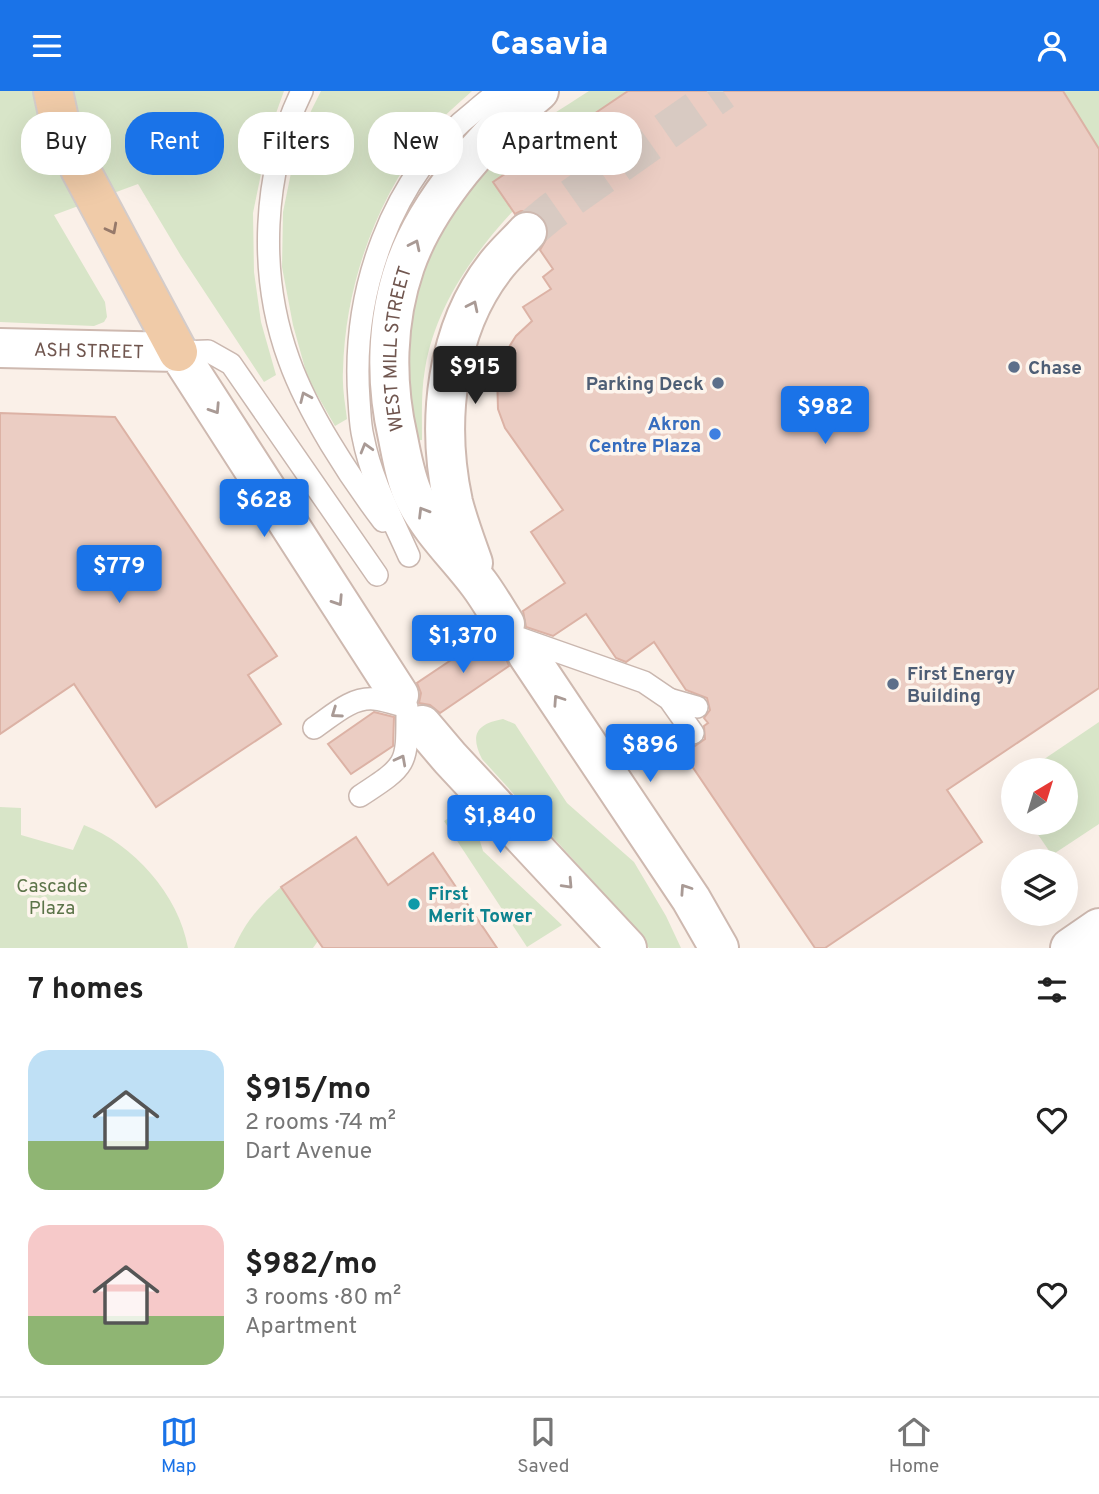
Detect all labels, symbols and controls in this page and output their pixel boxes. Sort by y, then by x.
text: Casavia [491,26,608,66]
icon: menu [28,27,66,65]
icon: person [1033,27,1071,65]
chip: Buy [21,112,111,175]
chip: Rent [125,112,224,175]
chip: Filters [238,112,354,175]
chip: New [368,112,463,175]
chip: Apartment [477,112,642,175]
one-way arrow [104,222,117,234]
one-way arrow [407,240,421,252]
street label: WEST MILL STREET [379,264,418,433]
one-way arrow [464,300,478,313]
street label: ASH STREET [34,339,144,365]
pin: $915 [434,347,516,406]
text: $915 [449,354,501,383]
place label: Chase [1028,357,1082,381]
marker: Chase [1006,359,1022,375]
place label: Parking Deck [586,373,704,397]
marker: Parking Deck [710,375,726,391]
pin: $982 [784,387,866,446]
one-way arrow [299,392,313,404]
text: $982 [797,394,853,423]
one-way arrow [207,401,220,414]
place label: Akron Centre Plaza [589,413,701,459]
marker: Akron Centre Plaza [707,426,723,442]
one-way arrow [359,442,374,454]
pin: $628 [223,479,305,539]
text: $628 [236,487,292,516]
one-way arrow [418,506,431,519]
pin: $779 [78,545,160,605]
text: $779 [93,553,145,582]
one-way arrow [330,593,343,606]
pin: $1,370 [406,615,520,675]
text: $1,370 [428,623,498,652]
place label: First Energy Building [907,663,1016,709]
marker: First Energy Building [885,676,901,692]
one-way arrow [554,695,566,708]
one-way arrow [331,705,344,717]
pin: $896 [609,725,691,784]
text: $896 [622,732,678,761]
one-way arrow [392,755,406,768]
north arrow [1001,758,1078,835]
map controls [1001,758,1078,926]
pin: $1,840 [443,795,557,855]
text: $1,840 [463,803,537,832]
button: layers [1001,849,1078,926]
park label: Cascade Plaza [16,875,88,921]
one-way arrow [560,875,573,888]
place label: First Merit Tower [428,883,533,929]
one-way arrow [681,884,693,897]
marker: First Merit Tower [406,896,422,912]
icon: filters [1033,971,1071,1009]
text: 7 homes [28,972,144,1009]
text: $915/mo [245,1072,371,1109]
icon: home [84,1078,168,1162]
icon: heart [1033,1101,1071,1139]
text: 2 rooms · 74 m² [245,1109,396,1138]
text: Dart Avenue [245,1138,372,1167]
text: $982/mo [245,1247,377,1284]
icon: home [84,1253,168,1337]
icon: heart [1033,1276,1071,1314]
text: 3 rooms · 80 m² [245,1284,401,1313]
text: Apartment [245,1313,357,1342]
tab: Map [160,1413,198,1479]
tab: Saved [517,1413,569,1479]
tab: Home [889,1413,939,1479]

